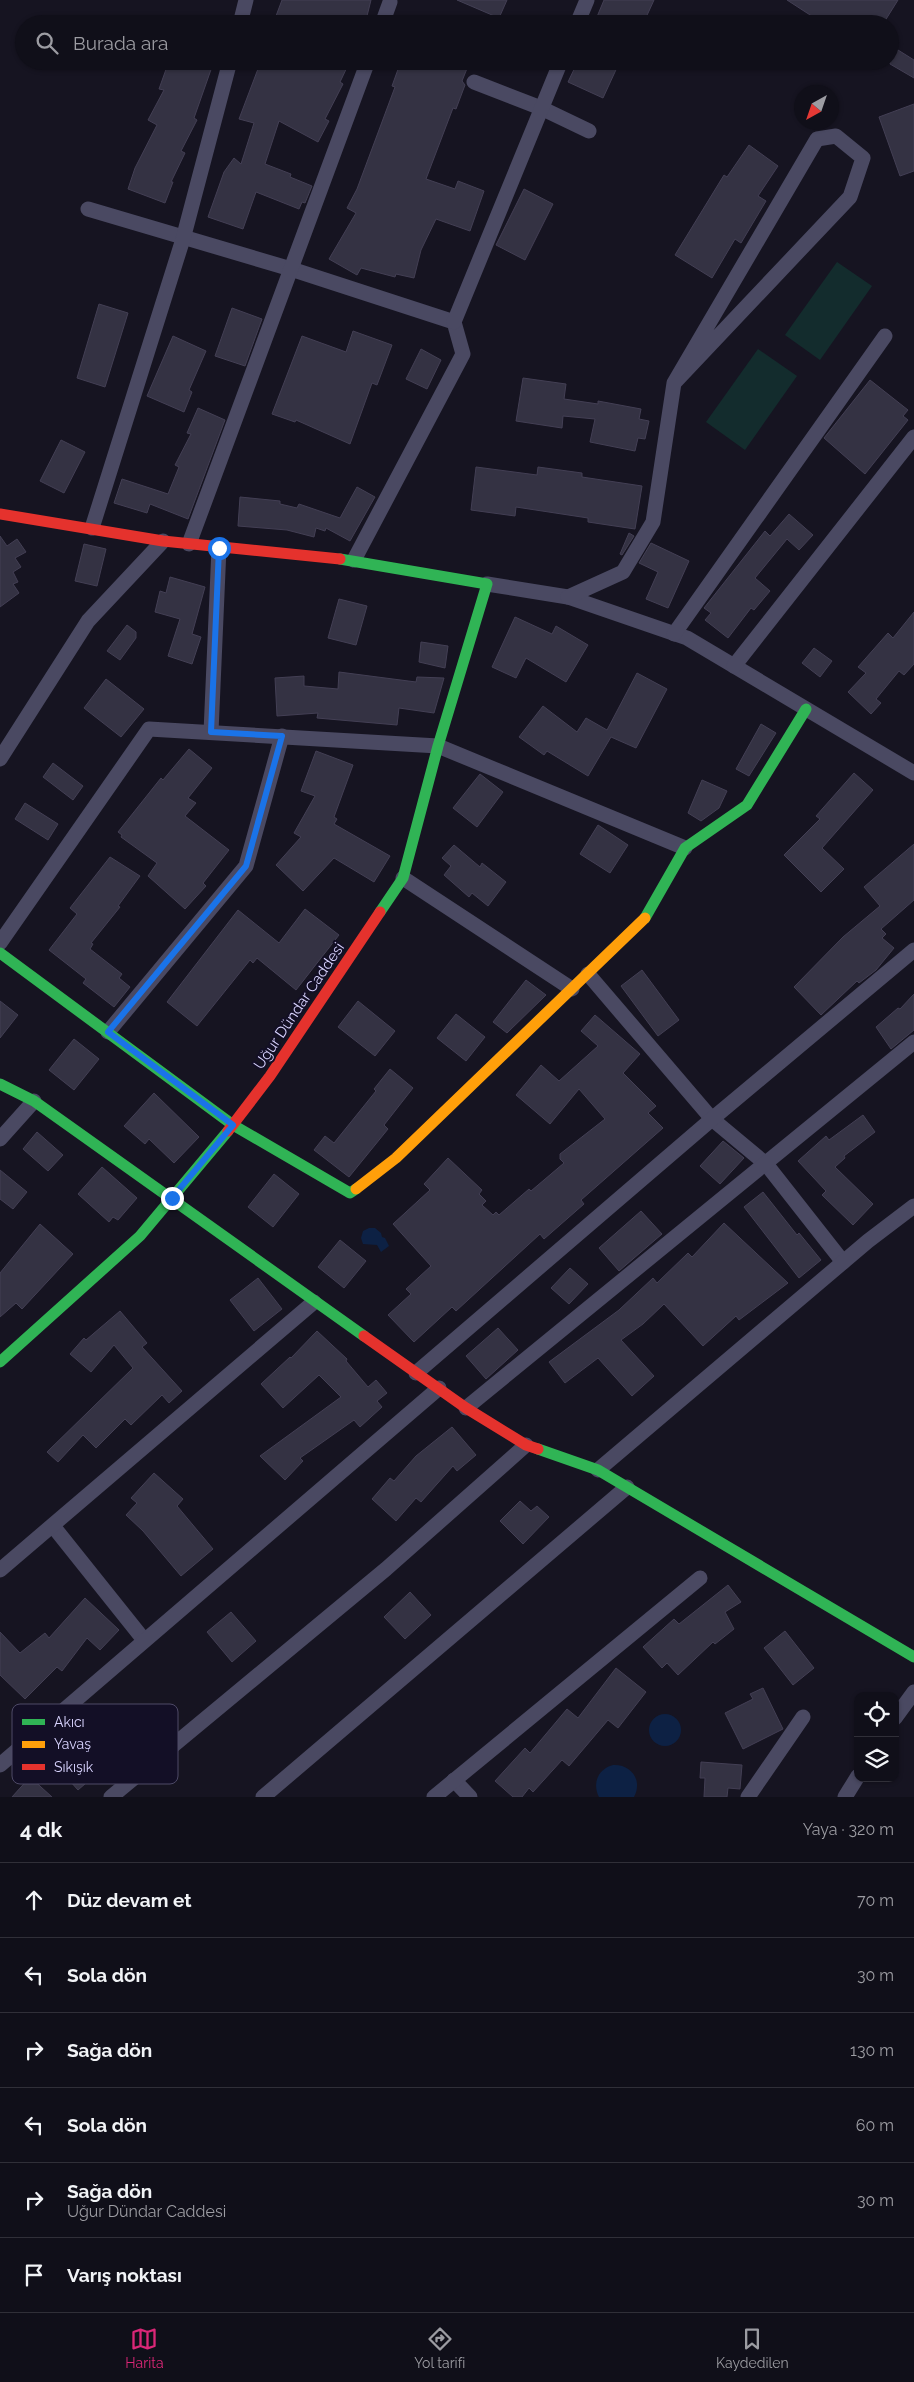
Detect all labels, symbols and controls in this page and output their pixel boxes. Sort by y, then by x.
search box [15,15,899,70]
icon: search [33,29,61,57]
text: Burada ara [73,32,168,54]
north arrow [794,85,839,130]
route start [208,537,231,560]
street label: Uğur Dündar Caddesi [250,939,348,1073]
route end [161,1187,184,1210]
map controls [854,1692,899,1782]
button: locate [854,1692,899,1737]
legend [12,1704,178,1784]
text: Akıcı [54,1714,85,1730]
text: Yavaş [54,1736,91,1752]
button: layers [854,1737,899,1782]
text: Sıkışık [54,1759,94,1775]
text: 4 dk [20,1817,62,1842]
text: Yaya · 320 m [803,1820,894,1839]
icon: ahead [20,1886,48,1914]
text: Düz devam et [67,1889,192,1911]
text: 70 m [857,1891,894,1910]
icon: left [20,1961,48,1989]
text: Sola dön [67,1964,147,1986]
text: 30 m [857,1966,894,1985]
icon: right [20,2036,48,2064]
text: Sağa dön [67,2039,152,2061]
text: 130 m [850,2041,894,2060]
icon: left [20,2111,48,2139]
text: Sola dön [67,2114,147,2136]
text: 60 m [856,2116,894,2135]
text: Sağa dön [67,2180,152,2202]
icon: right [20,2186,48,2214]
text: 30 m [857,2191,894,2210]
text: Uğur Dündar Caddesi [67,2202,226,2221]
icon: arrive [20,2261,48,2289]
text: Varış noktası [67,2264,182,2286]
tab: Harita [125,2325,164,2371]
tab: Yol tarifi [414,2325,465,2371]
tab: Kaydedilen [716,2325,789,2371]

